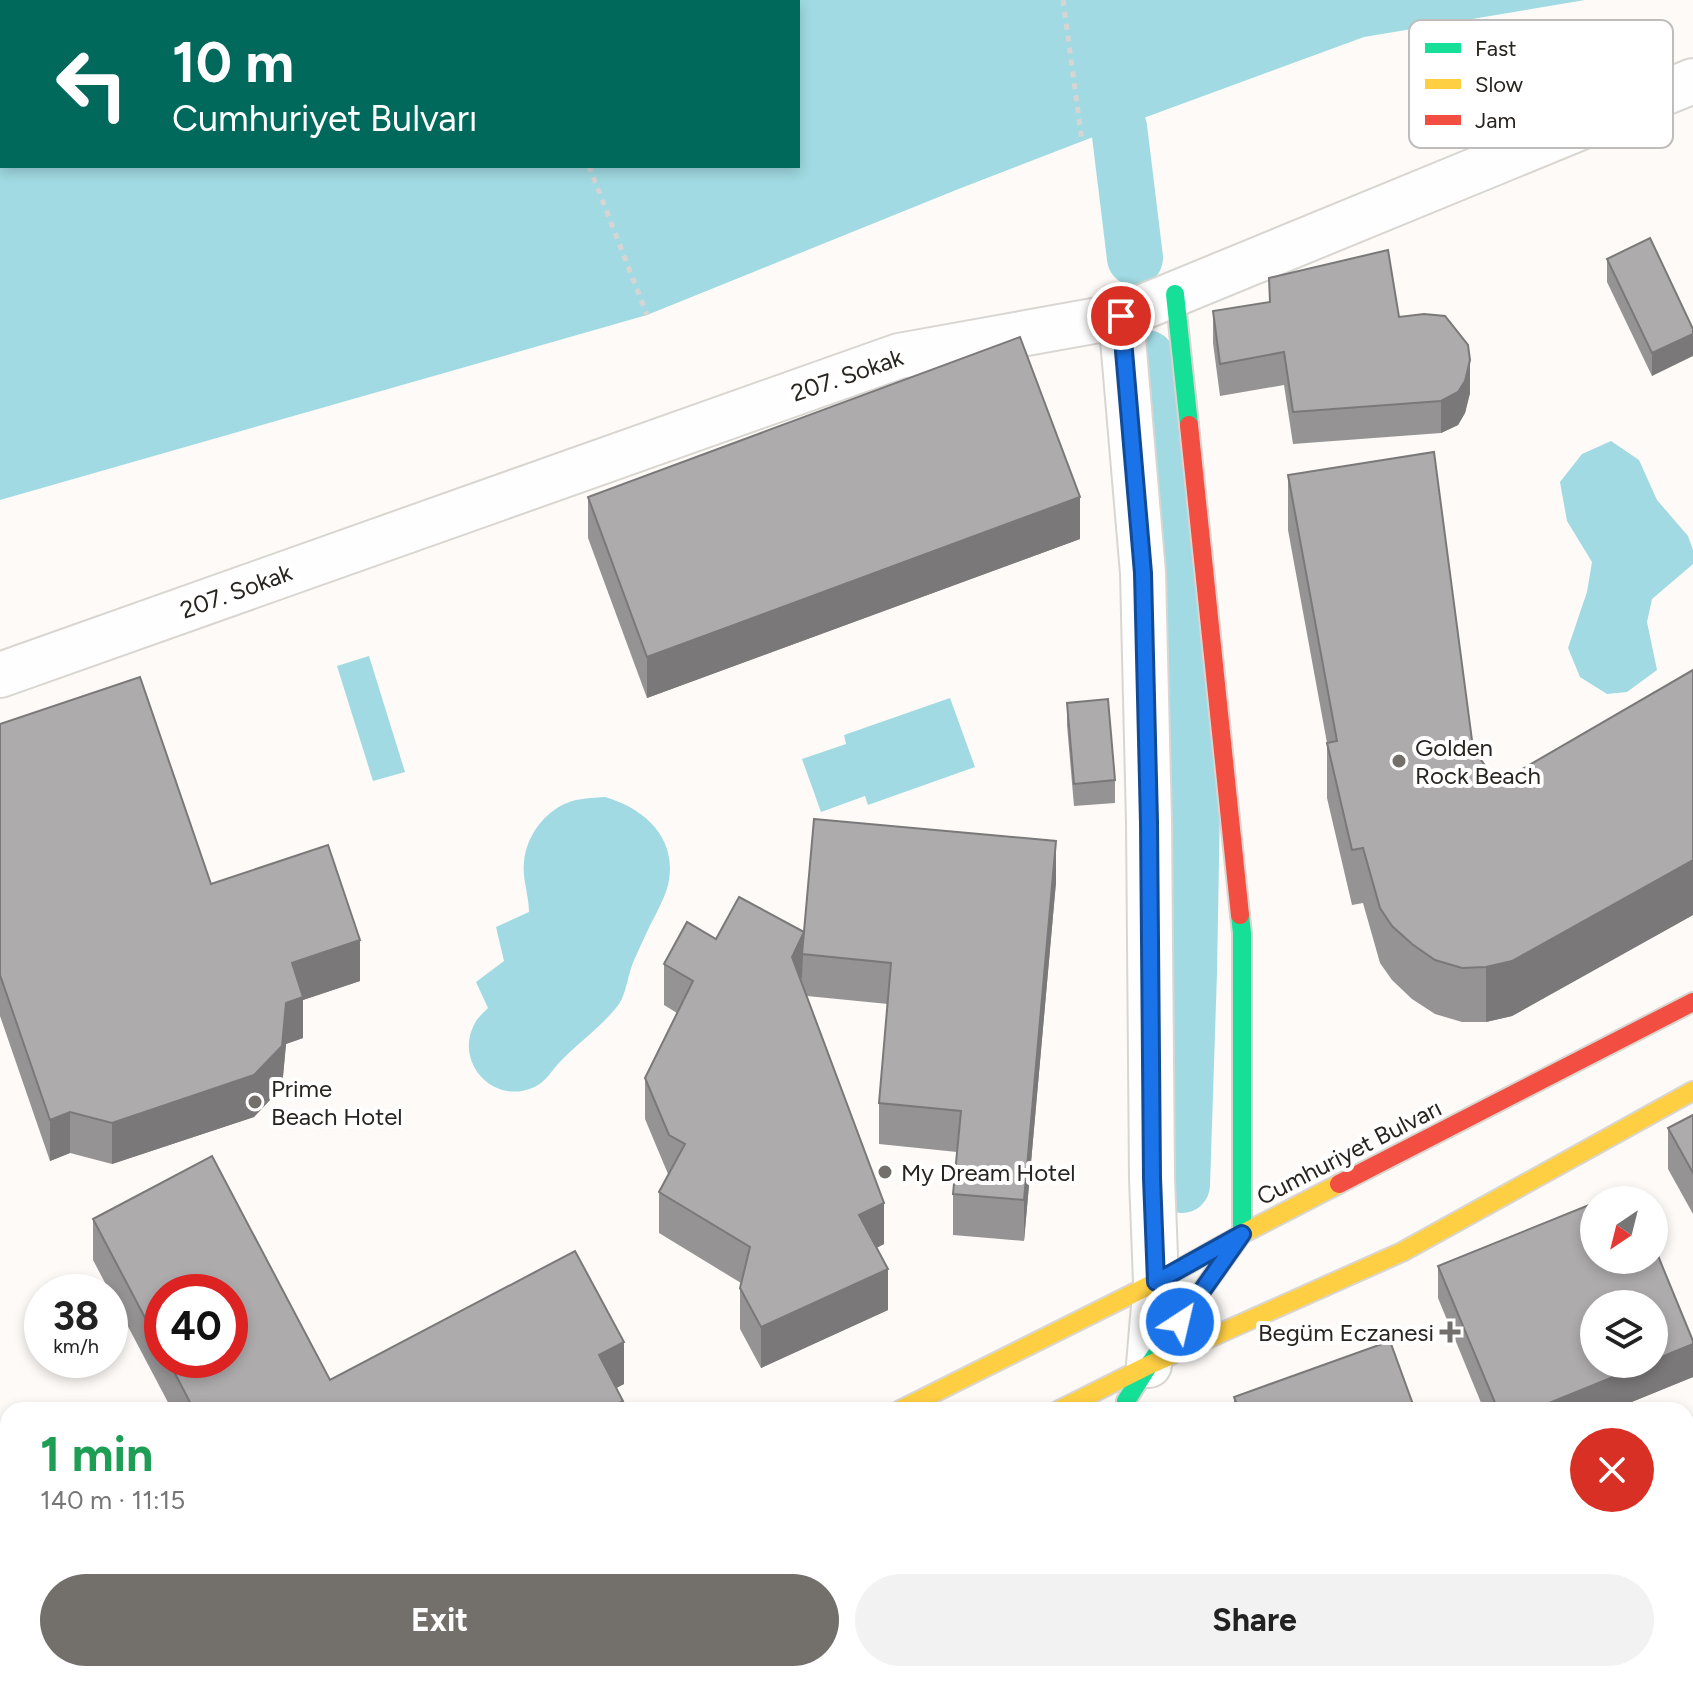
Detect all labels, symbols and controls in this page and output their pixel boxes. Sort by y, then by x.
legend [1409,20,1673,148]
text: 10 m [172,29,294,96]
icon: left [40,32,144,136]
text: Fast [1475,35,1517,62]
text: Slow [1475,71,1524,98]
text: Cumhuriyet Bulvarı [172,97,477,140]
text: Jam [1475,107,1516,134]
pin [1087,282,1155,350]
icon: arrive [1099,294,1143,338]
street label: 207. Sokak [787,342,907,408]
street label: 207. Sokak [176,557,296,625]
place label: Golden Rock Beach [1415,733,1541,790]
marker: Golden Rock Beach [1390,752,1408,770]
place label: Prime Beach Hotel [271,1074,403,1131]
marker: Prime Beach Hotel [246,1093,264,1111]
street label: Cumhuriyet Bulvarı [1252,1093,1446,1211]
place label: My Dream Hotel [901,1158,1076,1187]
marker: My Dream Hotel [876,1163,894,1181]
north arrow [1580,1186,1668,1274]
map controls [1580,1186,1668,1378]
speed limit sign: 40 [144,1274,248,1378]
position arrow [1138,1280,1222,1364]
button: layers [1580,1290,1668,1378]
text: 38 [53,1292,99,1340]
place label: Begüm Eczanesi [1258,1318,1434,1347]
marker: Begüm Eczanesi [1441,1323,1459,1341]
text: km/h [53,1334,99,1358]
text: 1 min [40,1425,153,1483]
button: close [1570,1428,1654,1512]
text: 140 m · 11:15 [40,1484,185,1516]
button: Exit [40,1574,839,1666]
button: Share [855,1574,1654,1666]

